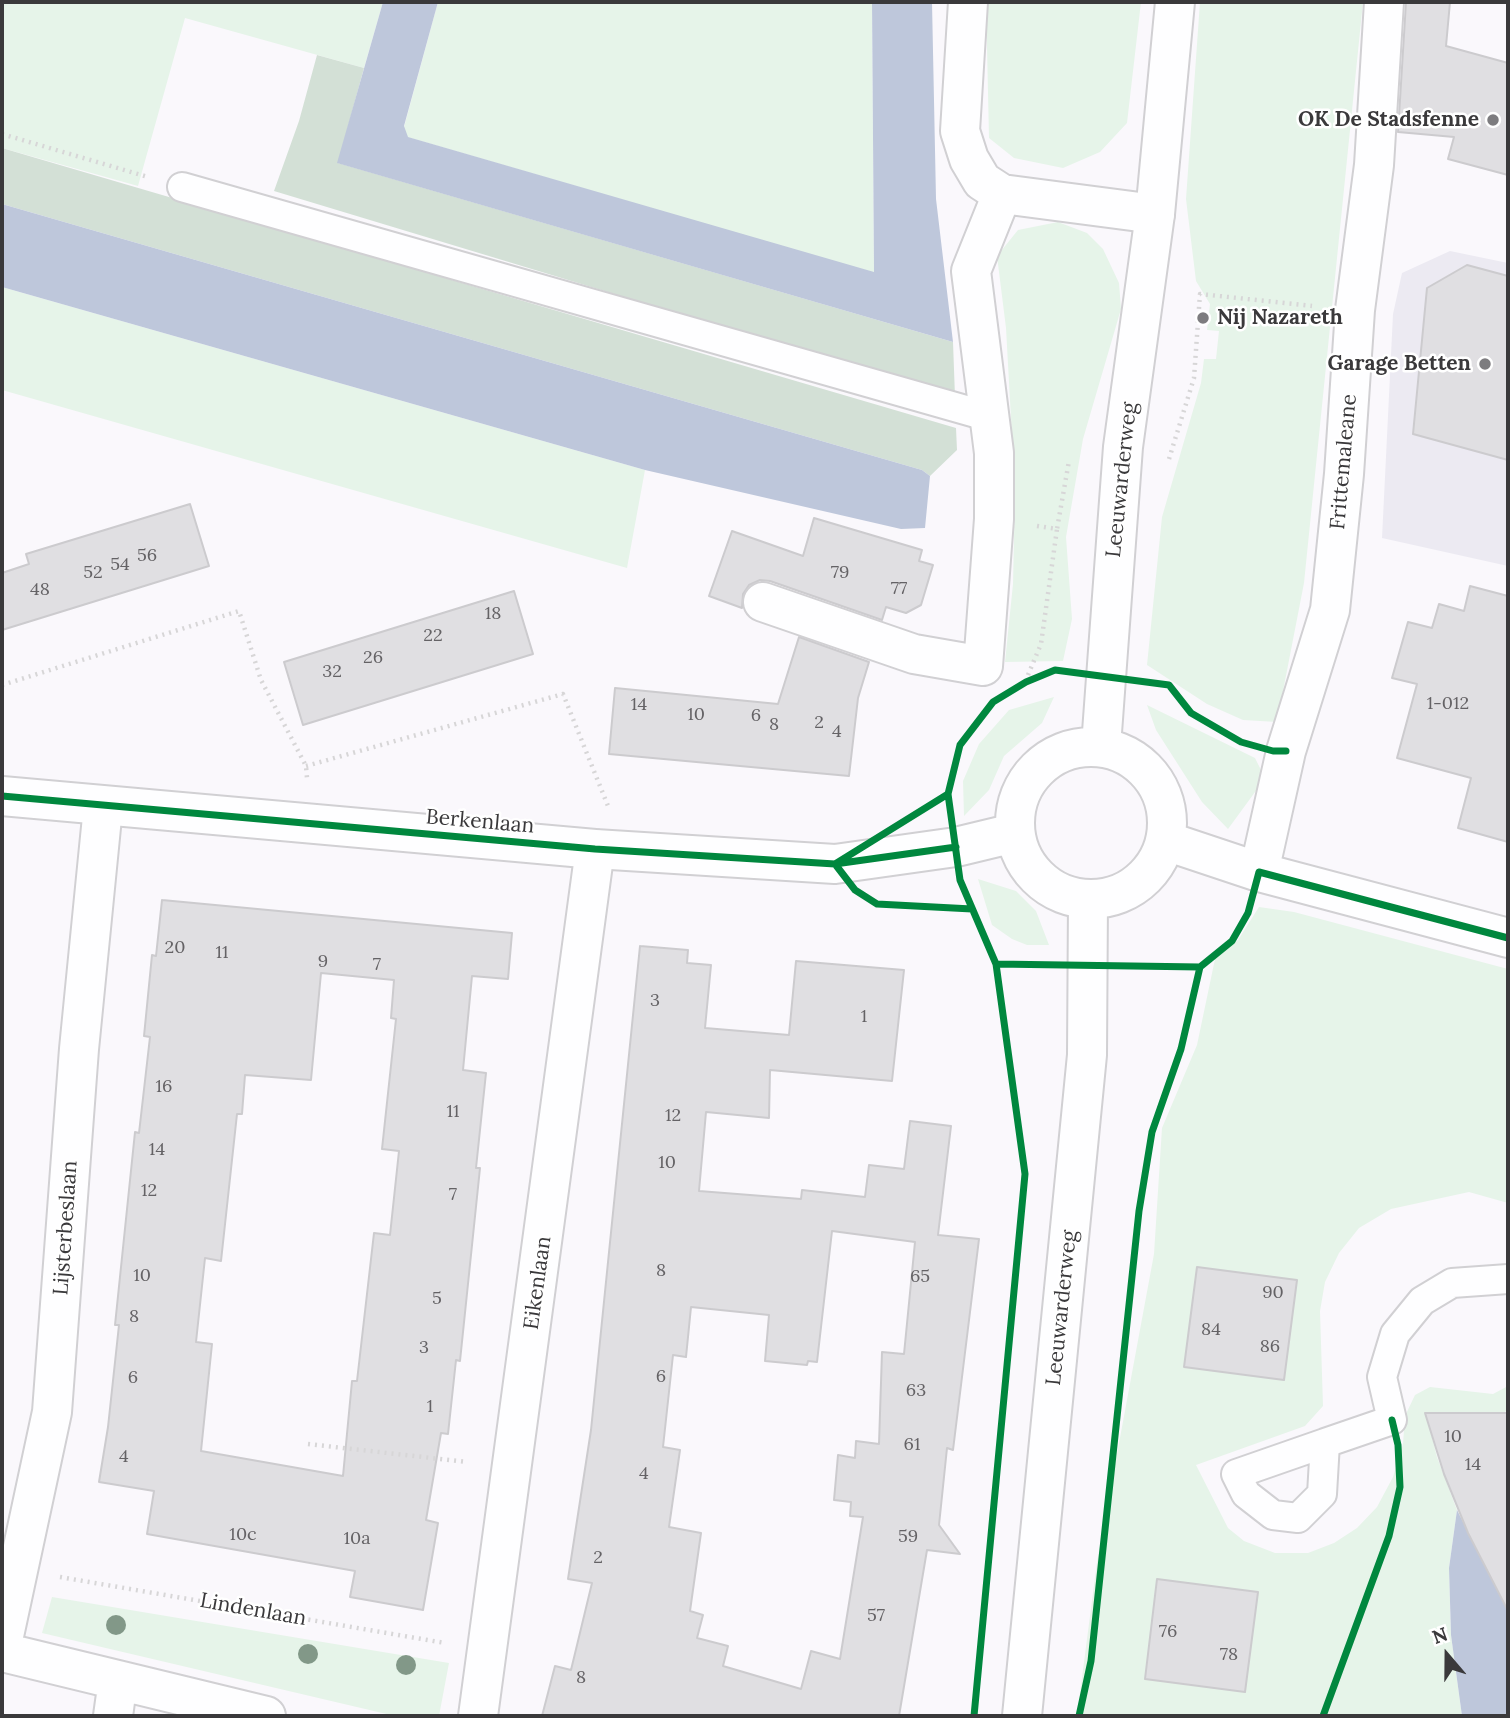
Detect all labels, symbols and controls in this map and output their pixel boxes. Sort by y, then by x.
place label: OK De Stadsfenne [1298,107,1479,133]
marker: OK De Stadsfenne [1485,112,1501,128]
place label: Nij Nazareth [1217,305,1343,331]
marker: Nij Nazareth [1195,310,1211,326]
place label: Garage Betten [1328,351,1471,377]
marker: Garage Betten [1477,356,1493,372]
street label: Frittemaleane [1326,393,1362,531]
street label: Leeuwarderweg [1101,401,1143,559]
house number: 56 [137,545,157,567]
house number: 54 [110,554,130,576]
house number: 52 [83,562,103,584]
house number: 79 [831,562,849,584]
house number: 77 [891,578,907,600]
house number: 48 [30,579,50,601]
house number: 18 [485,603,501,625]
house number: 22 [423,625,443,647]
house number: 26 [363,647,383,669]
house number: 32 [322,661,342,683]
house number: 1-012 [1427,693,1469,715]
house number: 14 [631,694,647,716]
house number: 10 [687,704,705,726]
house number: 6 [751,705,761,727]
house number: 2 [814,712,824,734]
house number: 8 [769,714,779,736]
house number: 4 [832,721,842,743]
street label: Berkenlaan [425,805,535,839]
house number: 20 [165,937,185,959]
house number: 11 [215,942,229,964]
house number: 9 [318,951,328,973]
house number: 7 [373,954,381,976]
house number: 3 [650,990,660,1012]
house number: 1 [861,1006,867,1028]
house number: 16 [156,1076,172,1098]
house number: 11 [446,1101,460,1123]
house number: 12 [665,1105,681,1127]
house number: 14 [149,1139,165,1161]
house number: 10 [658,1152,676,1174]
street label: Lijsterbeslaan [49,1160,83,1296]
house number: 12 [141,1180,157,1202]
house number: 7 [449,1184,457,1206]
street label: Leeuwarderweg [1041,1229,1083,1387]
street label: Eikenlaan [519,1235,557,1331]
house number: 8 [656,1260,666,1282]
house number: 10 [133,1265,151,1287]
house number: 65 [910,1266,930,1288]
house number: 90 [1262,1282,1284,1304]
house number: 5 [432,1288,442,1310]
house number: 8 [129,1306,139,1328]
house number: 84 [1201,1319,1221,1341]
house number: 86 [1260,1336,1280,1358]
house number: 3 [419,1337,429,1359]
house number: 6 [656,1366,666,1388]
house number: 6 [128,1367,138,1389]
house number: 63 [906,1380,926,1402]
house number: 1 [427,1396,433,1418]
house number: 10 [1444,1426,1462,1448]
house number: 61 [904,1434,920,1456]
house number: 4 [119,1446,129,1468]
house number: 14 [1465,1454,1481,1476]
house number: 4 [639,1463,649,1485]
house number: 10c [229,1524,257,1546]
house number: 59 [898,1526,918,1548]
house number: 10a [343,1528,371,1550]
house number: 2 [593,1547,603,1569]
street label: Lindenlaan [198,1588,308,1632]
house number: 57 [867,1605,885,1627]
north arrow [1412,1620,1482,1690]
house number: 76 [1159,1621,1177,1643]
text: N [1429,1621,1451,1649]
house number: 78 [1220,1644,1238,1666]
house number: 8 [576,1667,586,1689]

